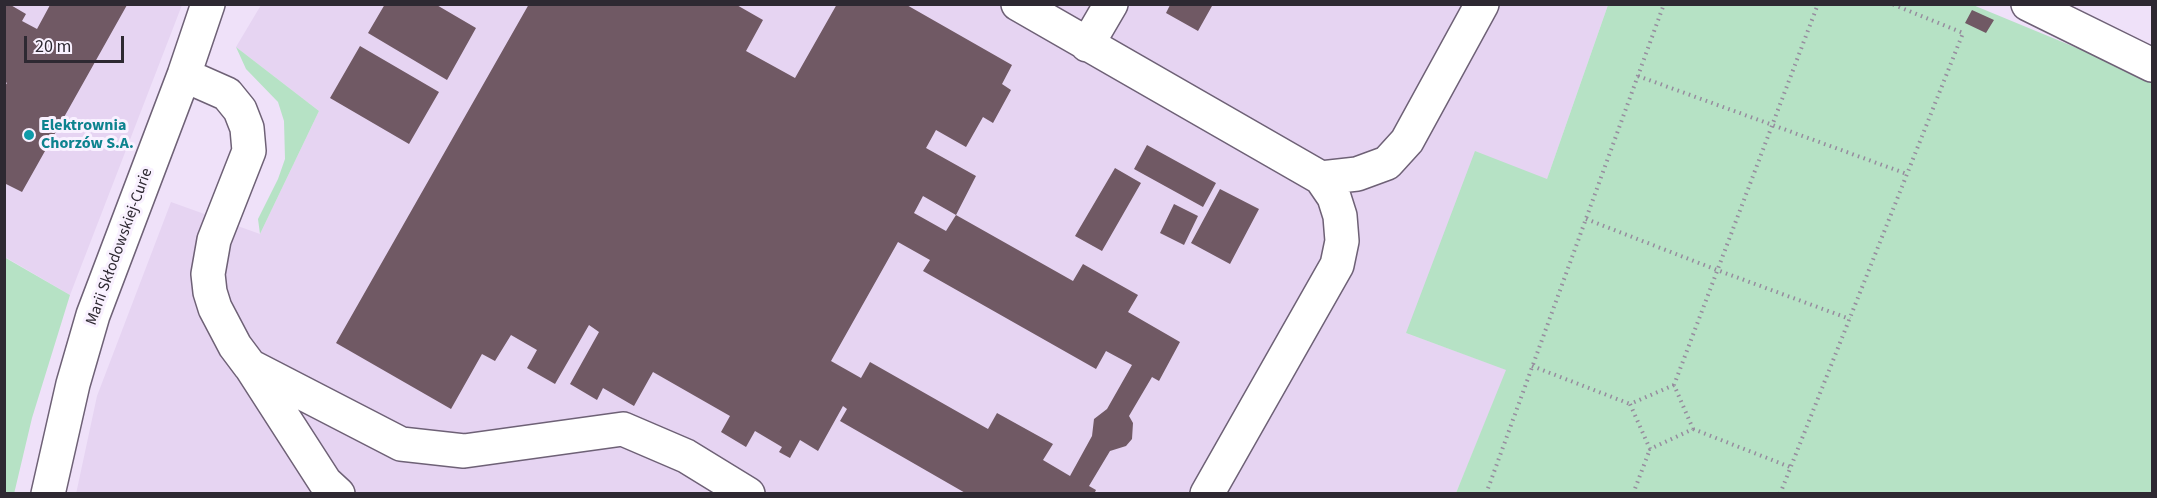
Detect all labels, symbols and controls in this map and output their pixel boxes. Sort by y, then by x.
scale bar [27,24,128,62]
text: 20 m [35,34,71,59]
place label: Elektrownia Chorzów S.A. [41,116,134,154]
marker: Elektrownia Chorzów S.A. [22,128,36,142]
street label: Marii Skłodowskiej-Curie [83,166,157,328]

